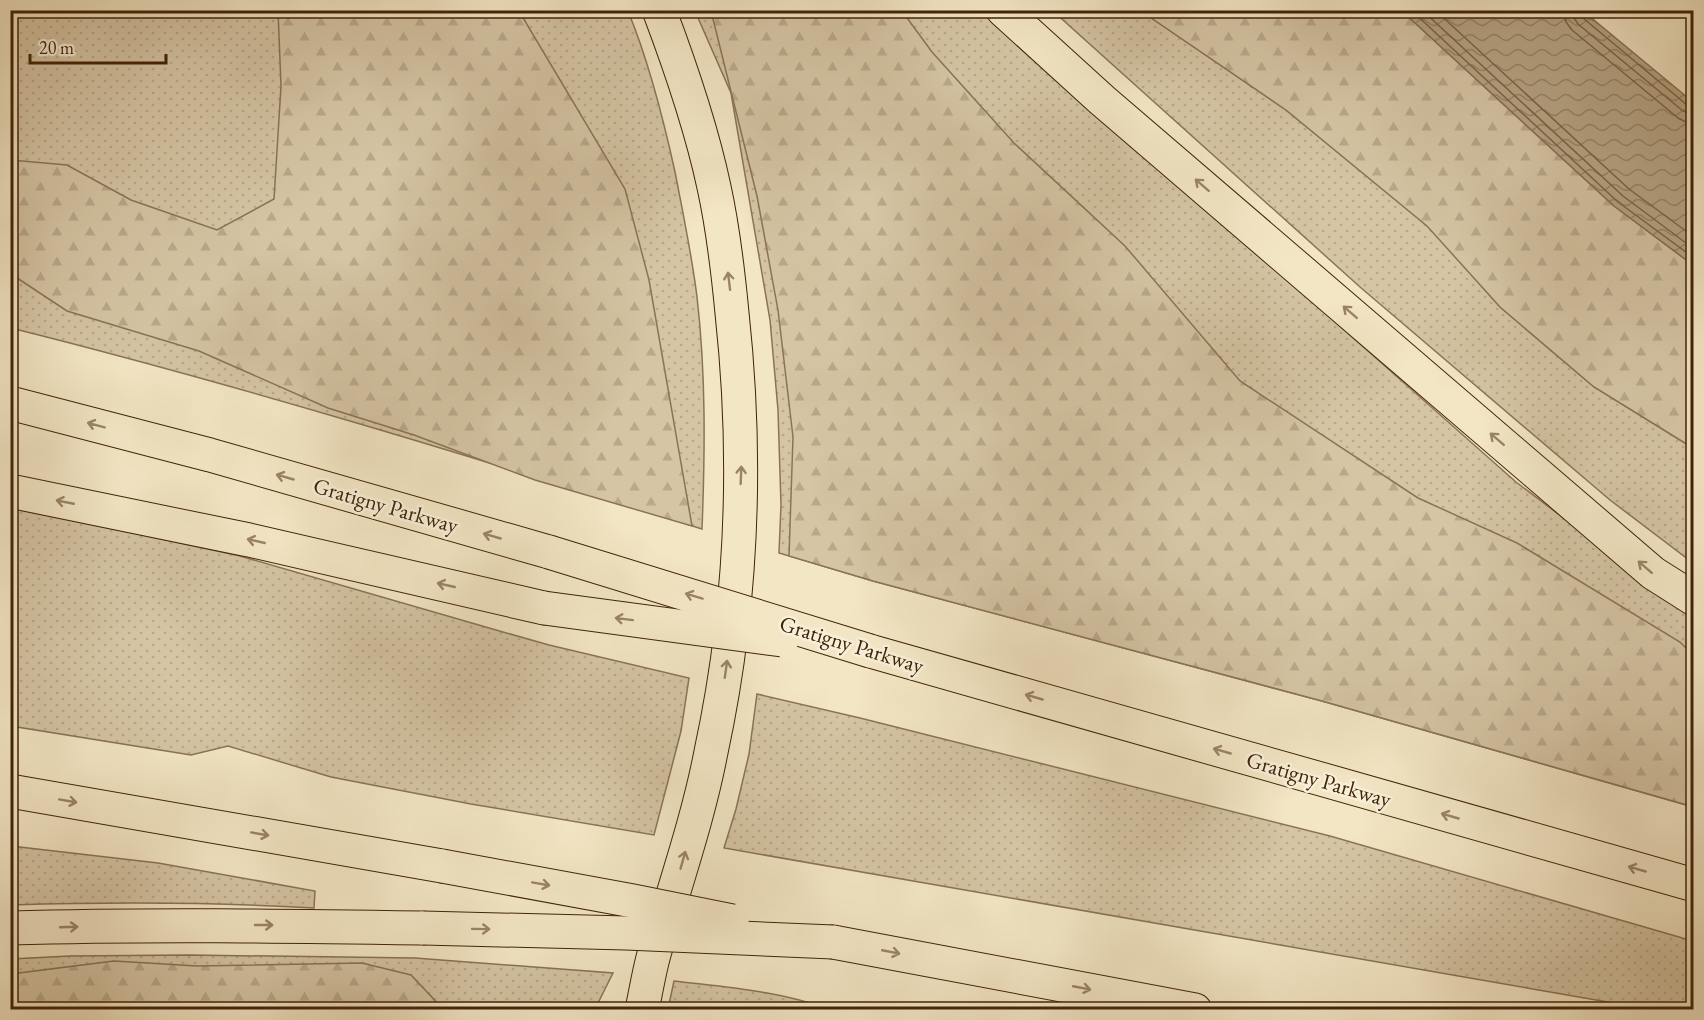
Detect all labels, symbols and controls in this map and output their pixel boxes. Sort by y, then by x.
scale bar [30,27,166,65]
text: 20 m [39,36,74,59]
one-way arrow [1195,178,1210,192]
one-way arrow [723,271,734,291]
one-way arrow [1342,305,1357,319]
one-way arrow [87,419,106,431]
one-way arrow [1489,433,1505,446]
one-way arrow [736,466,747,486]
one-way arrow [275,470,294,482]
street label: Gratigny Parkway [310,471,462,540]
one-way arrow [55,496,75,507]
one-way arrow [483,529,502,541]
one-way arrow [246,535,265,547]
one-way arrow [1637,560,1653,573]
one-way arrow [436,579,456,590]
one-way arrow [685,590,704,601]
street label: Gratigny Parkway [776,609,928,680]
one-way arrow [615,614,635,625]
one-way arrow [721,660,732,680]
one-way arrow [1025,691,1044,703]
one-way arrow [1213,745,1232,756]
street label: Gratigny Parkway [1243,745,1395,814]
one-way arrow [58,796,77,807]
one-way arrow [1441,810,1460,821]
one-way arrow [250,829,270,840]
one-way arrow [678,850,689,869]
one-way arrow [1628,863,1647,874]
one-way arrow [531,879,551,890]
one-way arrow [253,920,273,931]
one-way arrow [58,921,78,932]
one-way arrow [471,924,491,935]
one-way arrow [880,947,900,958]
one-way arrow [1072,983,1092,994]

